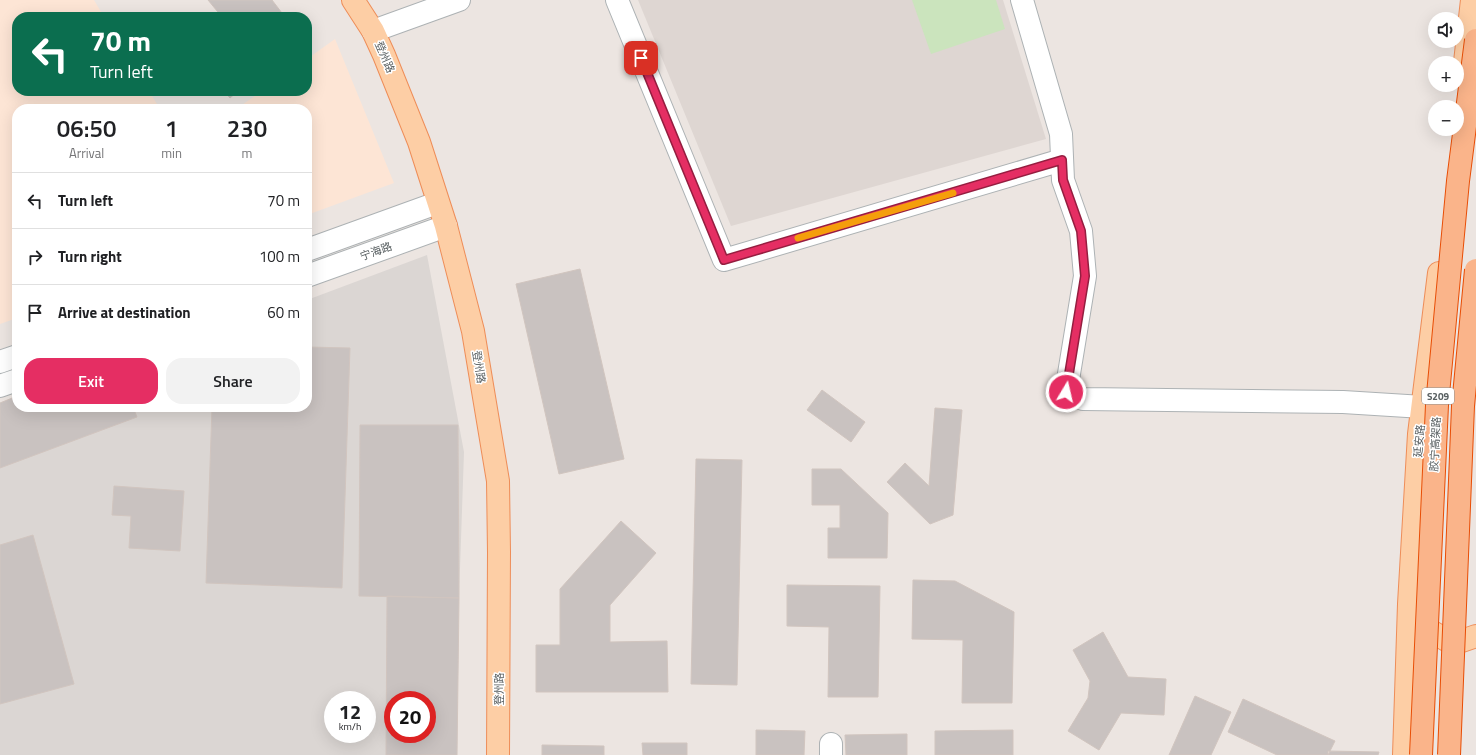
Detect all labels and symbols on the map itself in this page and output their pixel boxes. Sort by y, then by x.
street label: 登州路 [371,39,399,75]
pin [624,41,658,75]
street label: 宁海路 [358,238,394,264]
street label: 登州路 [469,349,489,385]
position arrow [1045,371,1087,413]
road number: S209 [1422,388,1454,404]
street label: 胶宁高架路 [1426,416,1444,472]
street label: 延安路 [1410,424,1428,458]
street label: 登州路 [491,673,507,706]
speed limit sign: 20 [384,691,436,743]

